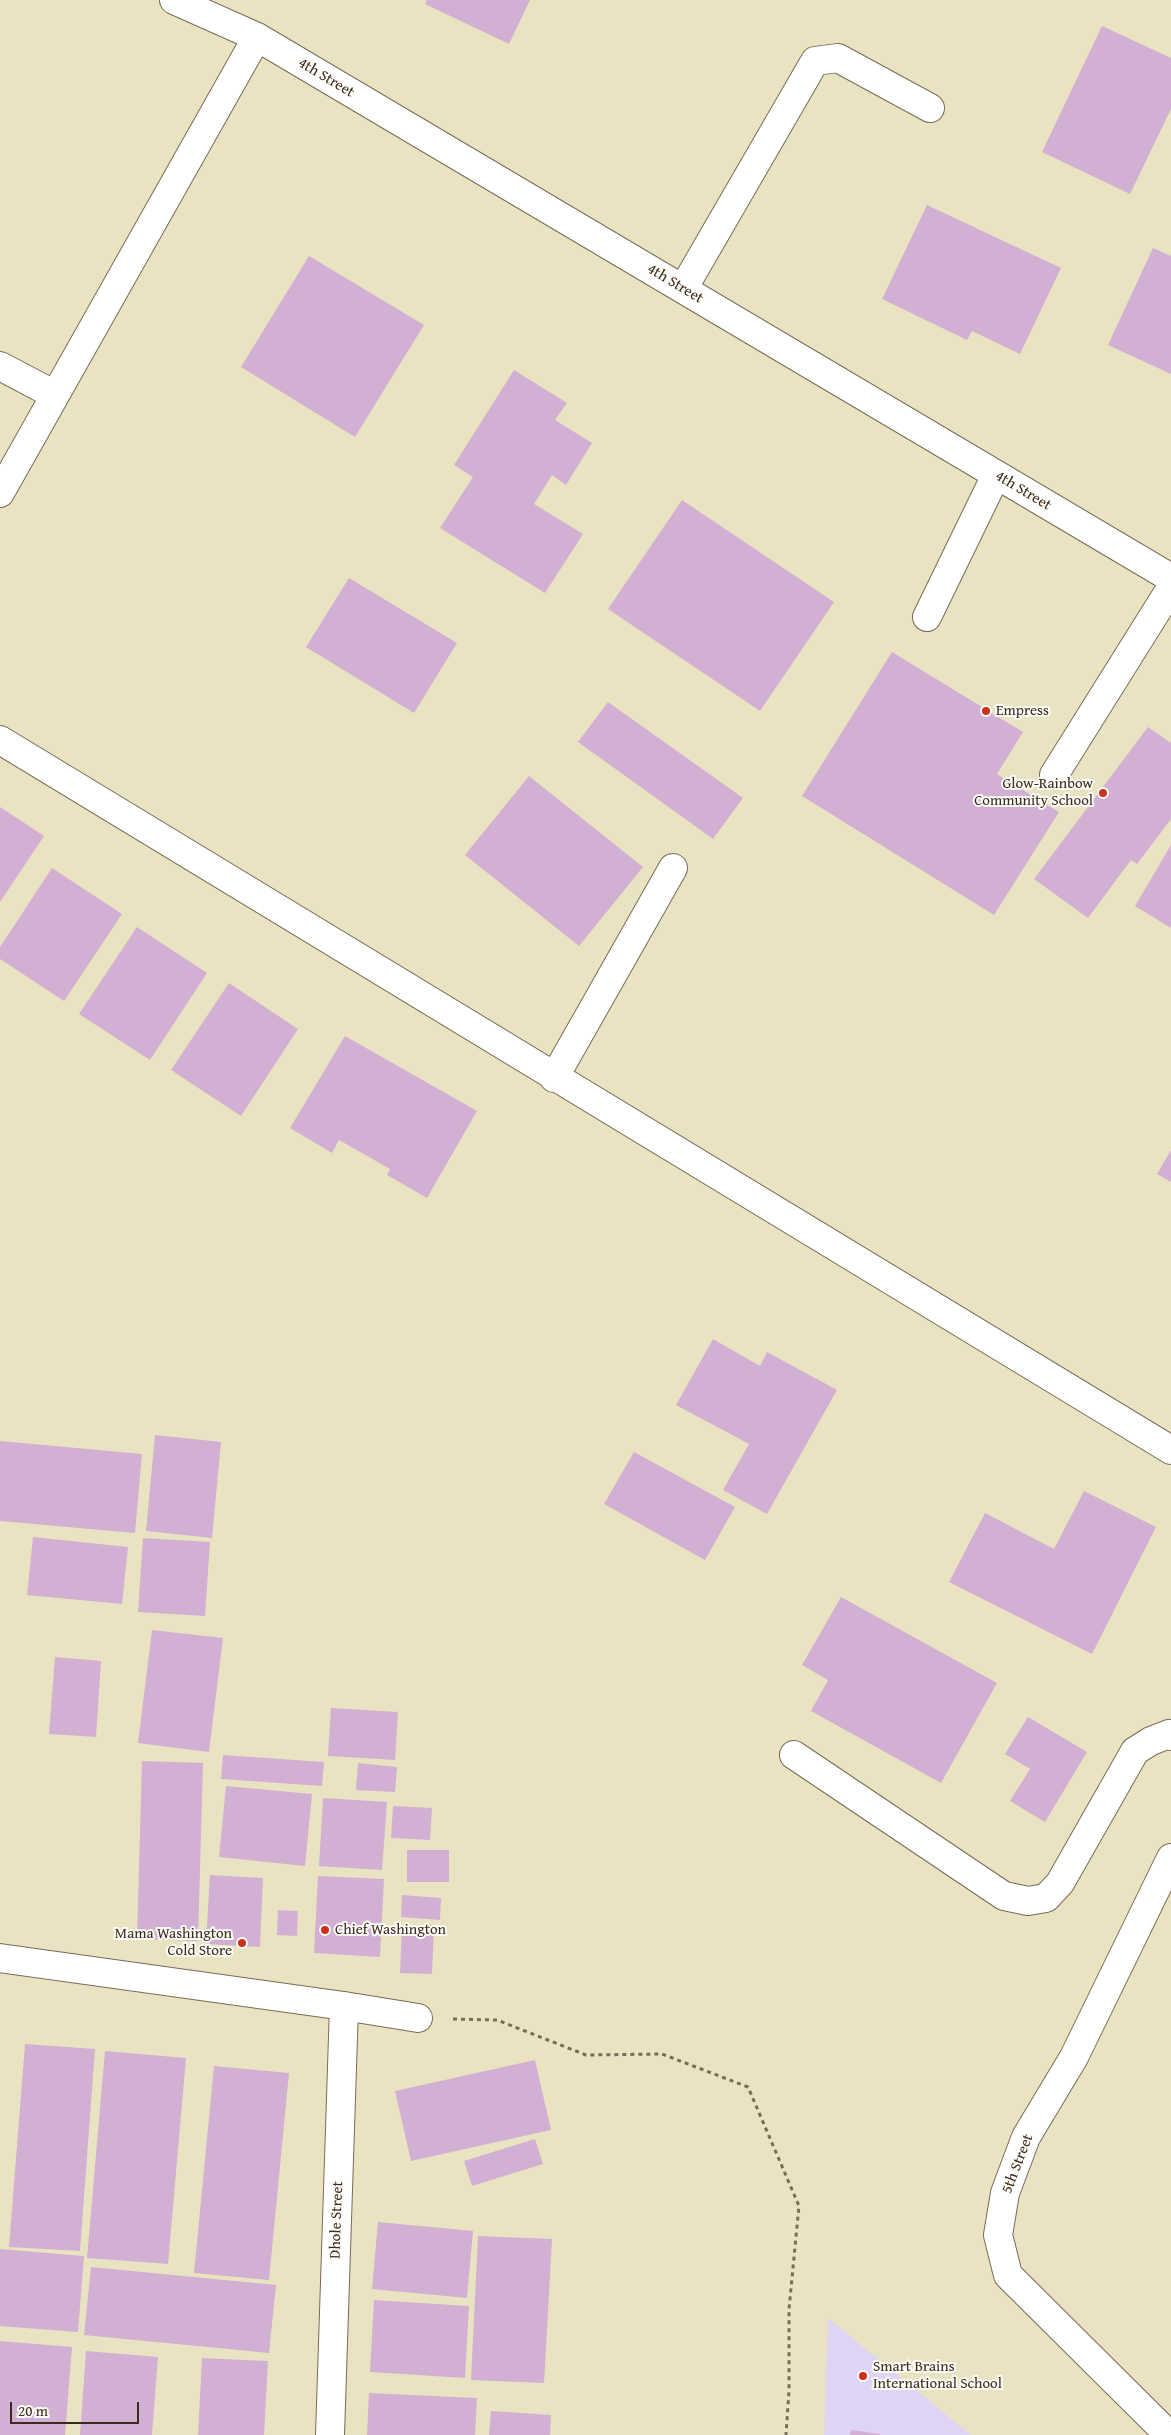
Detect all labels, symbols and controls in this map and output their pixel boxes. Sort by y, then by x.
street label: 4th Street [295,54,357,102]
street label: 4th Street [644,260,706,308]
street label: 4th Street [992,467,1054,515]
place label: Empress [996,702,1049,720]
marker: Empress [980,705,992,717]
place label: Glow-Rainbow Community School [974,775,1093,810]
marker: Glow-Rainbow Community School [1097,787,1109,799]
place label: Chief Washington [335,1921,446,1939]
marker: Chief Washington [319,1924,331,1936]
place label: Mama Washington Cold Store [115,1925,232,1960]
marker: Mama Washington Cold Store [236,1937,248,1949]
street label: 5th Street [998,2132,1038,2196]
street label: Dhole Street [327,2181,347,2259]
place label: Smart Brains International School [873,2358,1002,2393]
marker: Smart Brains International School [857,2370,869,2382]
scale bar [12,2392,141,2424]
text: 20 m [18,2400,48,2421]

